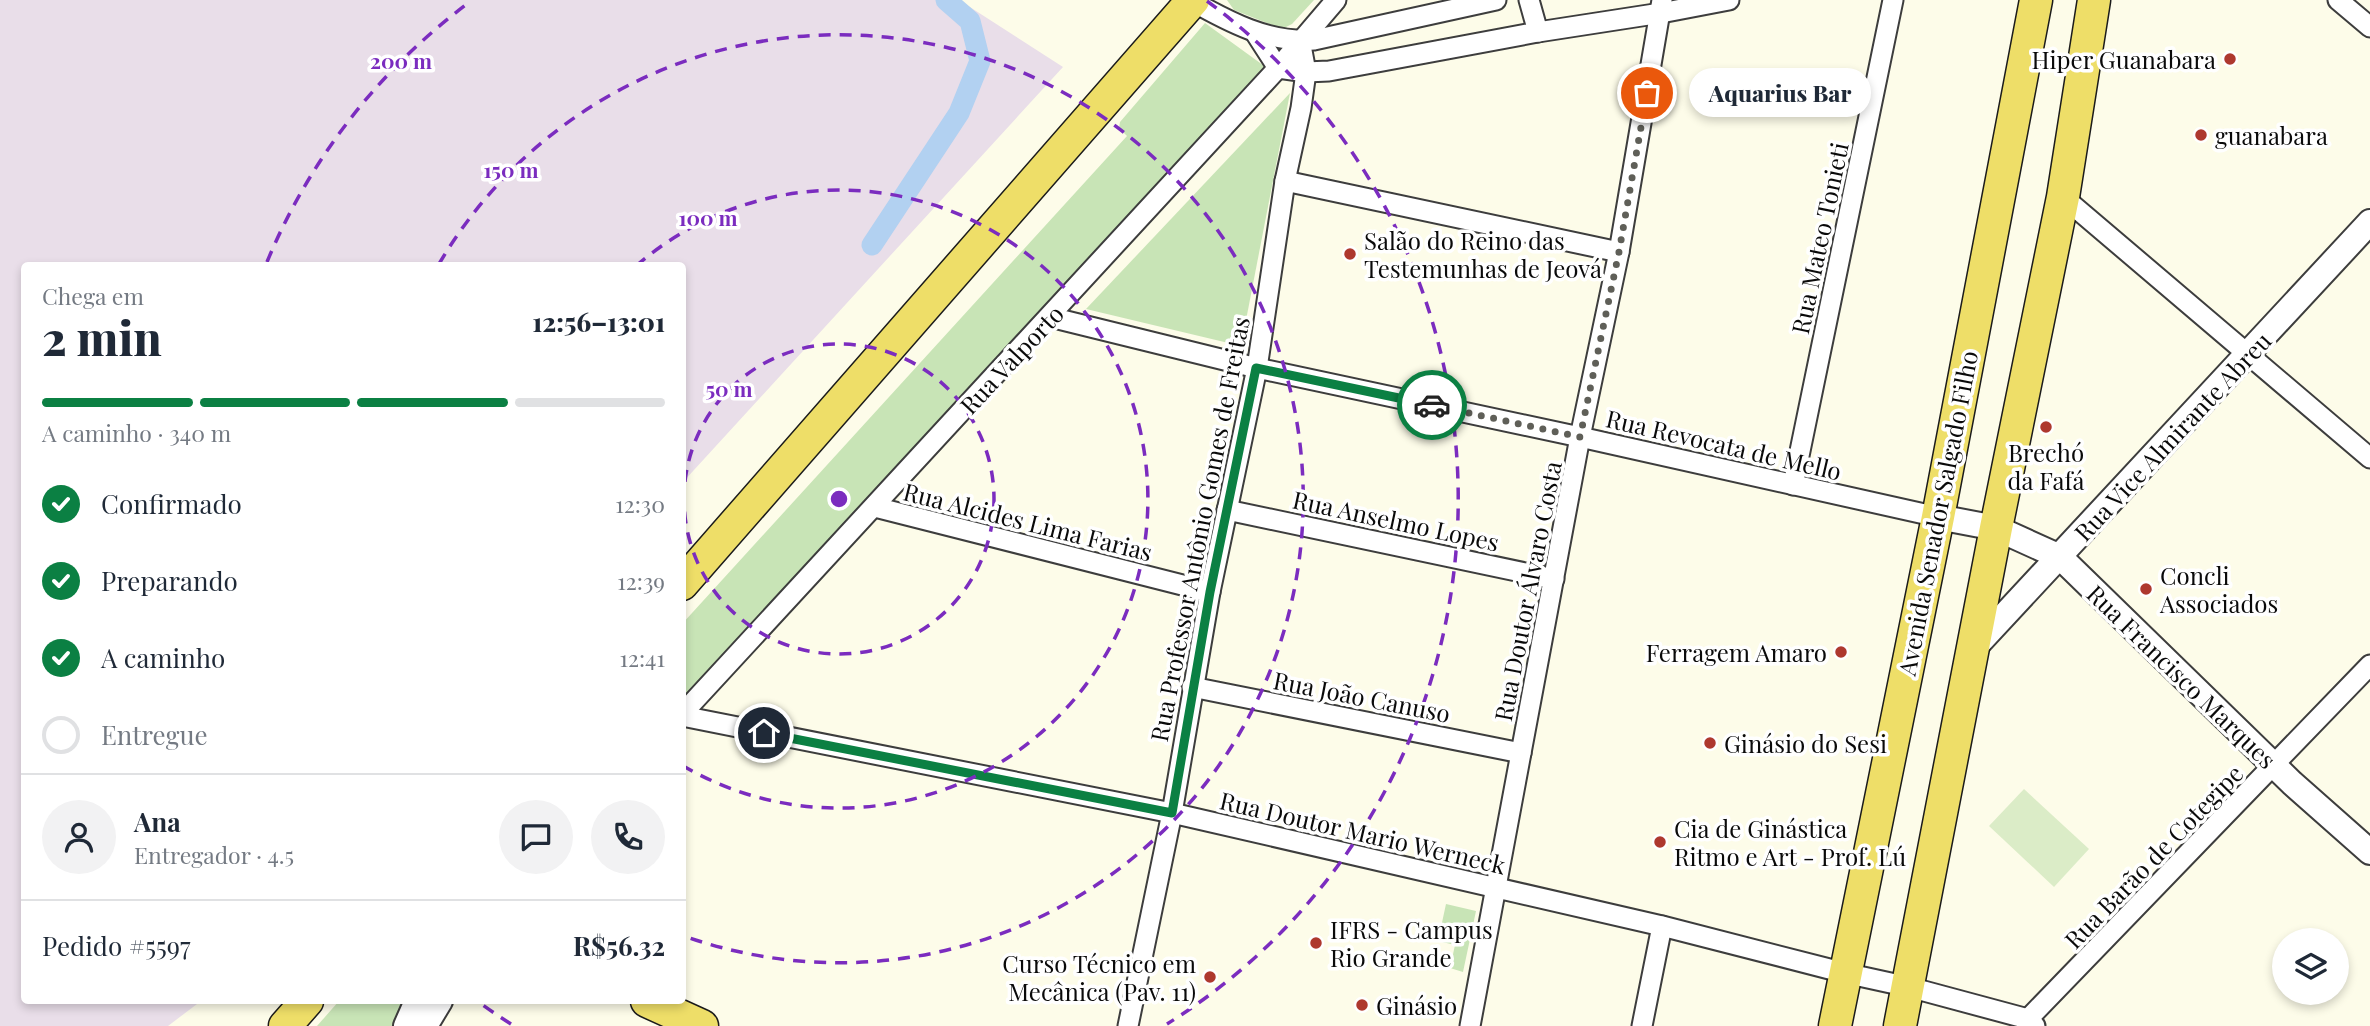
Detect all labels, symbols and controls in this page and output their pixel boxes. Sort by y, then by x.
place label: Hiper Guanabara [2031,43,2216,75]
text: 200 m [370,46,432,74]
marker: Hiper Guanabara [2222,51,2238,67]
pin [1617,63,1677,123]
callout: Aquarius Bar [1689,68,1871,118]
icon: bag [1628,74,1666,112]
text: Aquarius Bar [1709,77,1851,108]
place label: guanabara [2215,119,2328,151]
marker: guanabara [2193,127,2209,143]
street label: Rua Mateo Tonieti [1783,139,1855,337]
text: 150 m [484,155,538,183]
text: 100 m [678,203,738,231]
place label: Salão do Reino das Testemunhas de Jeová [1364,224,1602,284]
marker: Salão do Reino das Testemunhas de Jeová [1342,246,1358,262]
text: Chega em [42,280,144,311]
street label: Rua Valporto [952,298,1070,420]
text: 12:56–13:01 [532,304,665,339]
text: 2 min [42,306,162,368]
street label: Rua Professor Antônio Gomes de Freitas [1142,314,1256,744]
street label: Rua Vice Almirante Abreu [2067,325,2277,547]
street label: Avenida Senador Salgado Filho [1890,348,1984,679]
courier [1397,370,1467,440]
text: 50 m [705,374,753,402]
icon: car [1413,386,1451,424]
street label: Rua Revocata de Mello [1603,401,1845,487]
text: A caminho · 340 m [42,417,231,448]
marker: Brechó da Fafá [2038,419,2054,435]
place label: Brechó da Fafá [2008,436,2084,496]
street label: Rua Doutor Álvaro Costa [1486,458,1568,724]
street label: Rua Alcides Lima Farias [900,475,1156,567]
street label: Rua Anselmo Lopes [1290,483,1502,557]
icon: check [42,485,80,523]
text: Confirmado [101,486,242,521]
centre of rings [827,487,851,511]
text: 12:30 [615,488,665,519]
place label: Concli Associados [2159,559,2278,619]
icon: check [42,562,80,600]
text: Preparando [101,563,238,598]
text: 12:39 [617,565,665,596]
street label: Rua Francisco Marques [2081,577,2283,775]
marker: Concli Associados [2138,581,2154,597]
place label: Ferragem Amaro [1646,636,1827,668]
icon: check [42,639,80,677]
text: A caminho [101,640,225,675]
text: 12:41 [619,642,665,673]
marker: Ferragem Amaro [1833,644,1849,660]
street label: Rua João Canuso [1271,663,1453,729]
pin [734,703,794,763]
icon: home [745,714,783,752]
text: Entregue [101,717,208,752]
place label: Ginásio do Sesi [1724,727,1887,759]
marker: Ginásio do Sesi [1702,735,1718,751]
street label: Rua Barão de Cotegipe [2057,757,2249,955]
street label: Rua Doutor Mario Werneck [1217,784,1510,881]
button: person [42,800,116,874]
button: chat [499,800,573,874]
button: phone [591,800,665,874]
text: Ana [134,804,181,839]
place label: Cia de Ginástica Ritmo e Art - Prof. Lú [1674,812,1906,872]
marker: Cia de Ginástica Ritmo e Art - Prof. Lú [1652,834,1668,850]
text: Entregador · 4.5 [134,839,294,870]
place label: IFRS - Campus Rio Grande [1330,913,1493,973]
text: Pedido #5597 [42,928,191,963]
text: R$56.32 [573,928,665,963]
map controls [2272,928,2349,1005]
button: layers [2272,928,2349,1005]
marker: IFRS - Campus Rio Grande [1308,935,1324,951]
place label: Curso Técnico em Mecânica (Pav. 11) [1002,947,1196,1007]
marker: Curso Técnico em Mecânica (Pav. 11) [1202,969,1218,985]
place label: Ginásio [1376,989,1457,1021]
marker: Ginásio [1354,997,1370,1013]

